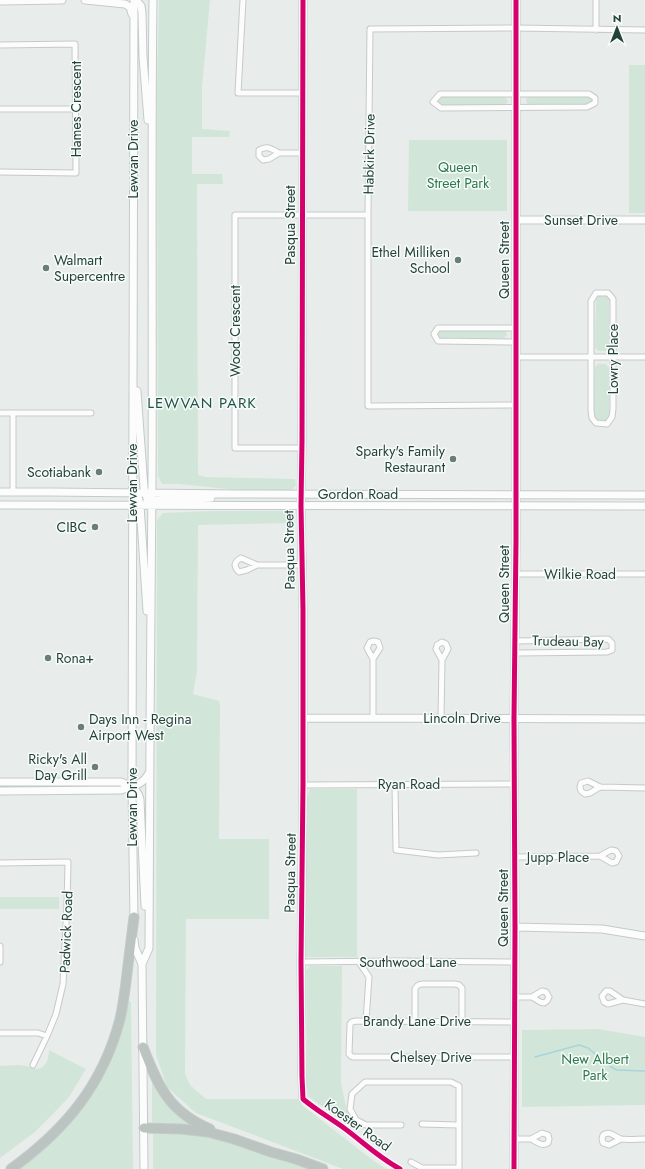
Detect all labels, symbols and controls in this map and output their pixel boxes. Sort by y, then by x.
north arrow [597,8,637,48]
text: N [613,10,621,26]
street label: Hames Crescent [66,60,86,157]
street label: Habkirk Drive [358,113,380,195]
street label: Lewvan Drive [123,120,143,198]
park label: Queen Street Park [427,157,490,193]
street label: Pasqua Street [280,185,300,265]
street label: Sunset Drive [544,210,618,230]
street label: Queen Street [494,220,514,299]
place label: Ethel Milliken School [371,242,450,278]
place label: Walmart Supercentre [54,250,125,286]
marker: Ethel Milliken School [453,255,463,265]
marker: Walmart Supercentre [41,263,51,273]
street label: Wood Crescent [225,284,245,377]
street label: Lowry Place [603,324,623,394]
district label: LEWVAN PARK [147,392,257,414]
place label: Sparky's Family Restaurant [356,441,446,477]
street label: Lewvan Drive [122,444,142,522]
marker: Sparky's Family Restaurant [448,454,458,464]
place label: Scotiabank [27,462,92,482]
marker: Scotiabank [94,467,104,477]
street label: Gordon Road [318,484,398,504]
street label: Pasqua Street [278,510,300,590]
place label: CIBC [57,517,87,537]
marker: CIBC [90,522,100,532]
street label: Queen Street [494,544,514,623]
street label: Wilkie Road [544,564,616,584]
street label: Trudeau Bay [532,630,605,652]
place label: Rona+ [56,648,94,668]
marker: Rona+ [43,653,53,663]
street label: Lincoln Drive [423,708,501,728]
place label: Days Inn - Regina Airport West [89,709,191,745]
marker: Days Inn - Regina Airport West [76,722,86,732]
place label: Ricky's All Day Grill [28,749,87,785]
marker: Ricky's All Day Grill [90,762,100,772]
street label: Lewvan Drive [122,768,142,846]
street label: Ryan Road [378,774,440,794]
street label: Pasqua Street [279,833,301,913]
street label: Jupp Place [525,847,589,867]
street label: Queen Street [493,868,513,947]
street label: Padwick Road [55,890,77,974]
street label: Southwood Lane [359,952,457,972]
street label: Brandy Lane Drive [363,1011,471,1031]
street label: Chelsey Drive [390,1047,472,1067]
park label: New Albert Park [561,1049,629,1085]
street label: Koester Road [321,1094,395,1156]

